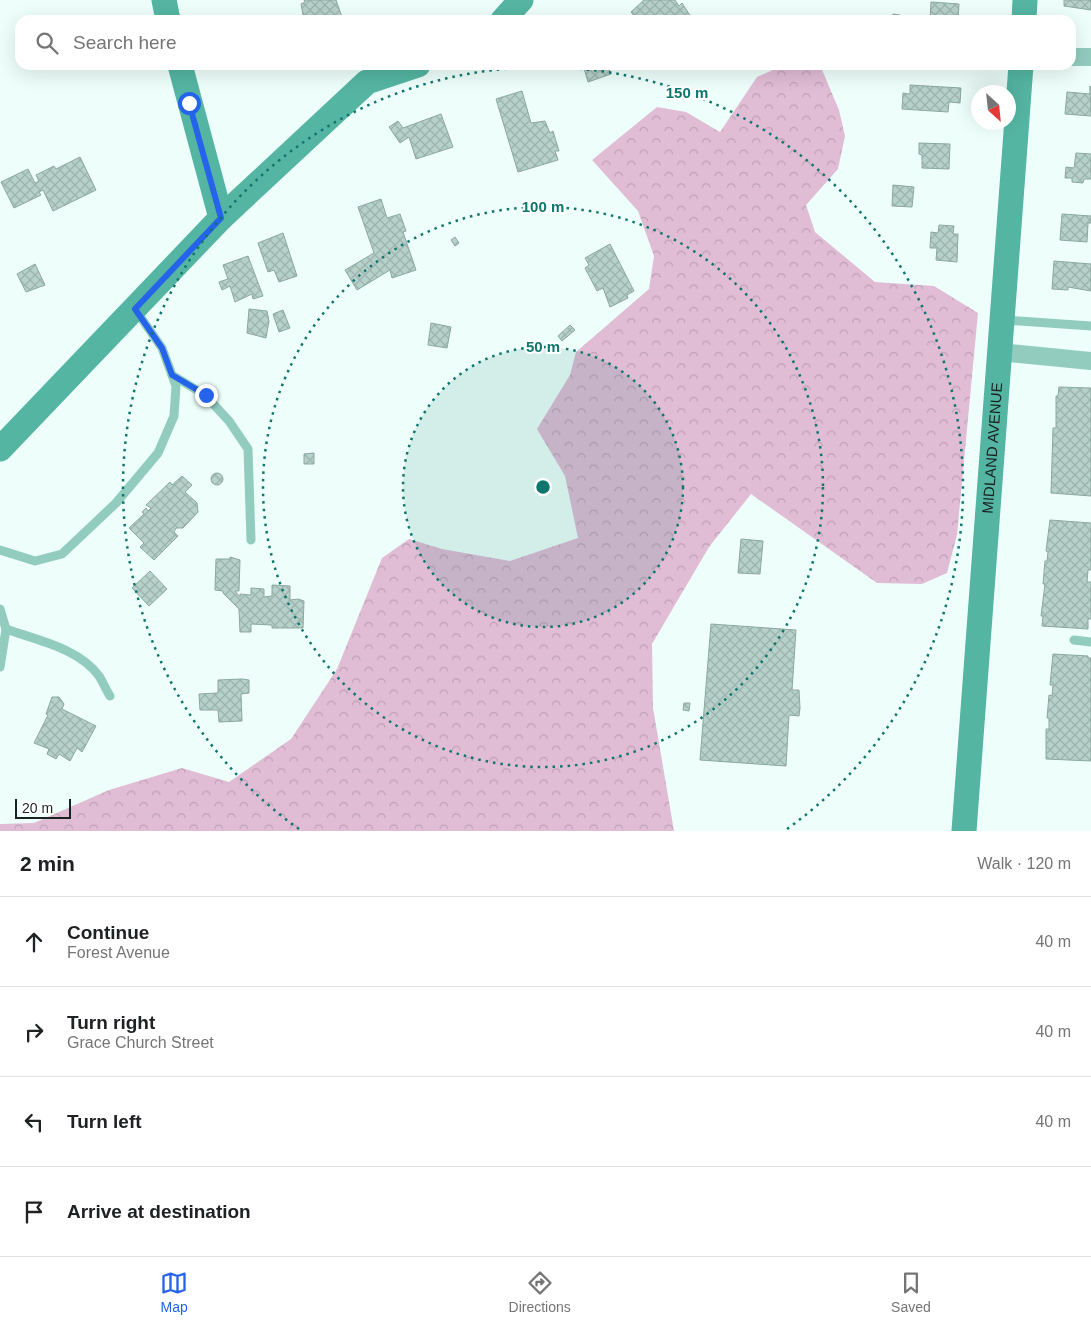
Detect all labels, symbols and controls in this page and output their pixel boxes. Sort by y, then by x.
search box [15,15,1076,70]
icon: search [33,29,61,57]
text: Search here [73,32,177,53]
text: 150 m [666,84,708,101]
north arrow [971,85,1016,130]
route start [178,92,201,115]
text: 100 m [522,198,564,215]
text: 50 m [526,338,560,355]
street label: MIDLAND AVENUE [979,382,1005,514]
route end [195,384,218,407]
centre of rings [534,478,552,496]
scale bar [15,796,71,819]
text: 20 m [22,800,53,816]
text: 2 min [20,852,75,875]
text: Walk · 120 m [977,855,1071,872]
text: Continue [67,922,149,943]
icon: ahead [20,928,48,956]
text: 40 m [1035,933,1071,950]
text: Forest Avenue [67,944,170,961]
text: Turn right [67,1012,155,1033]
icon: right [20,1018,48,1046]
text: 40 m [1035,1023,1071,1040]
text: Grace Church Street [67,1034,214,1051]
icon: left [20,1108,48,1136]
text: Turn left [67,1111,142,1132]
text: 40 m [1035,1113,1071,1130]
icon: arrive [20,1198,48,1226]
text: Arrive at destination [67,1201,251,1222]
tab: Map [160,1269,188,1315]
tab: Directions [509,1269,571,1315]
tab: Saved [891,1269,931,1315]

